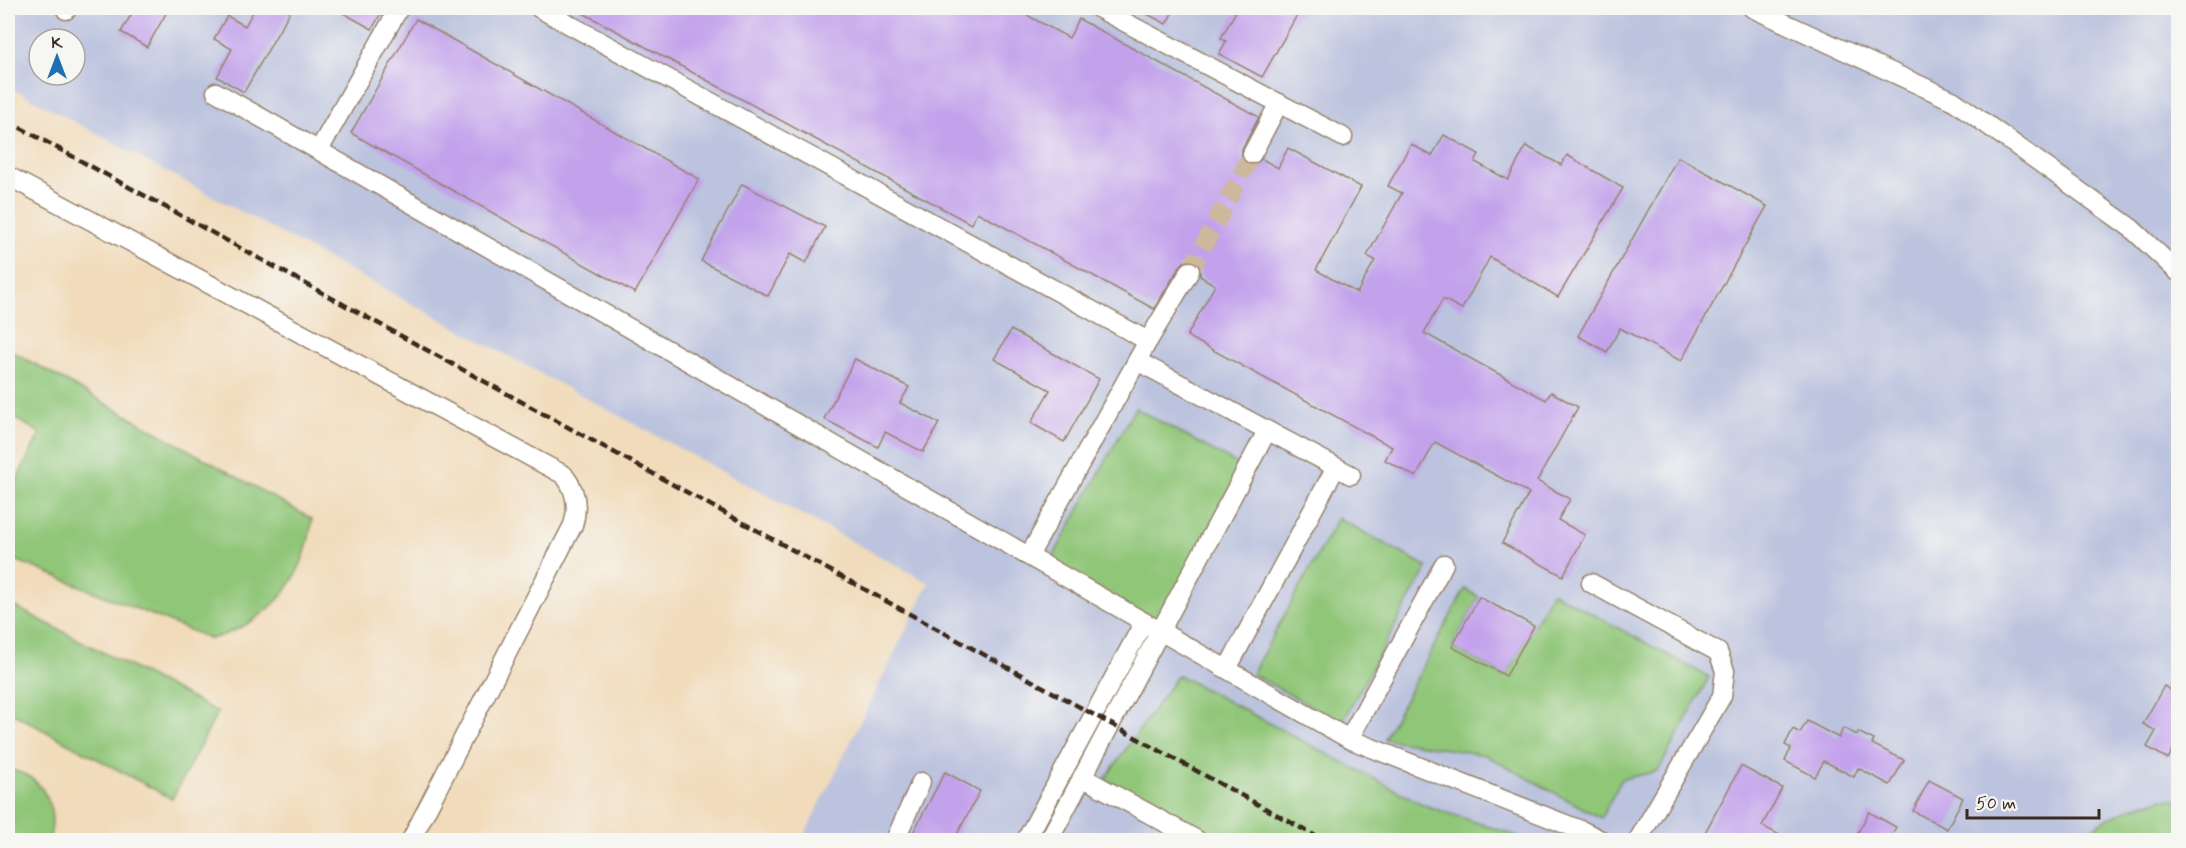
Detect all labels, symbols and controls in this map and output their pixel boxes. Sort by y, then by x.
north arrow [27,27,87,87]
text: K [51,33,63,54]
scale bar [1967,782,2099,820]
text: 50 m [1976,792,2016,816]

